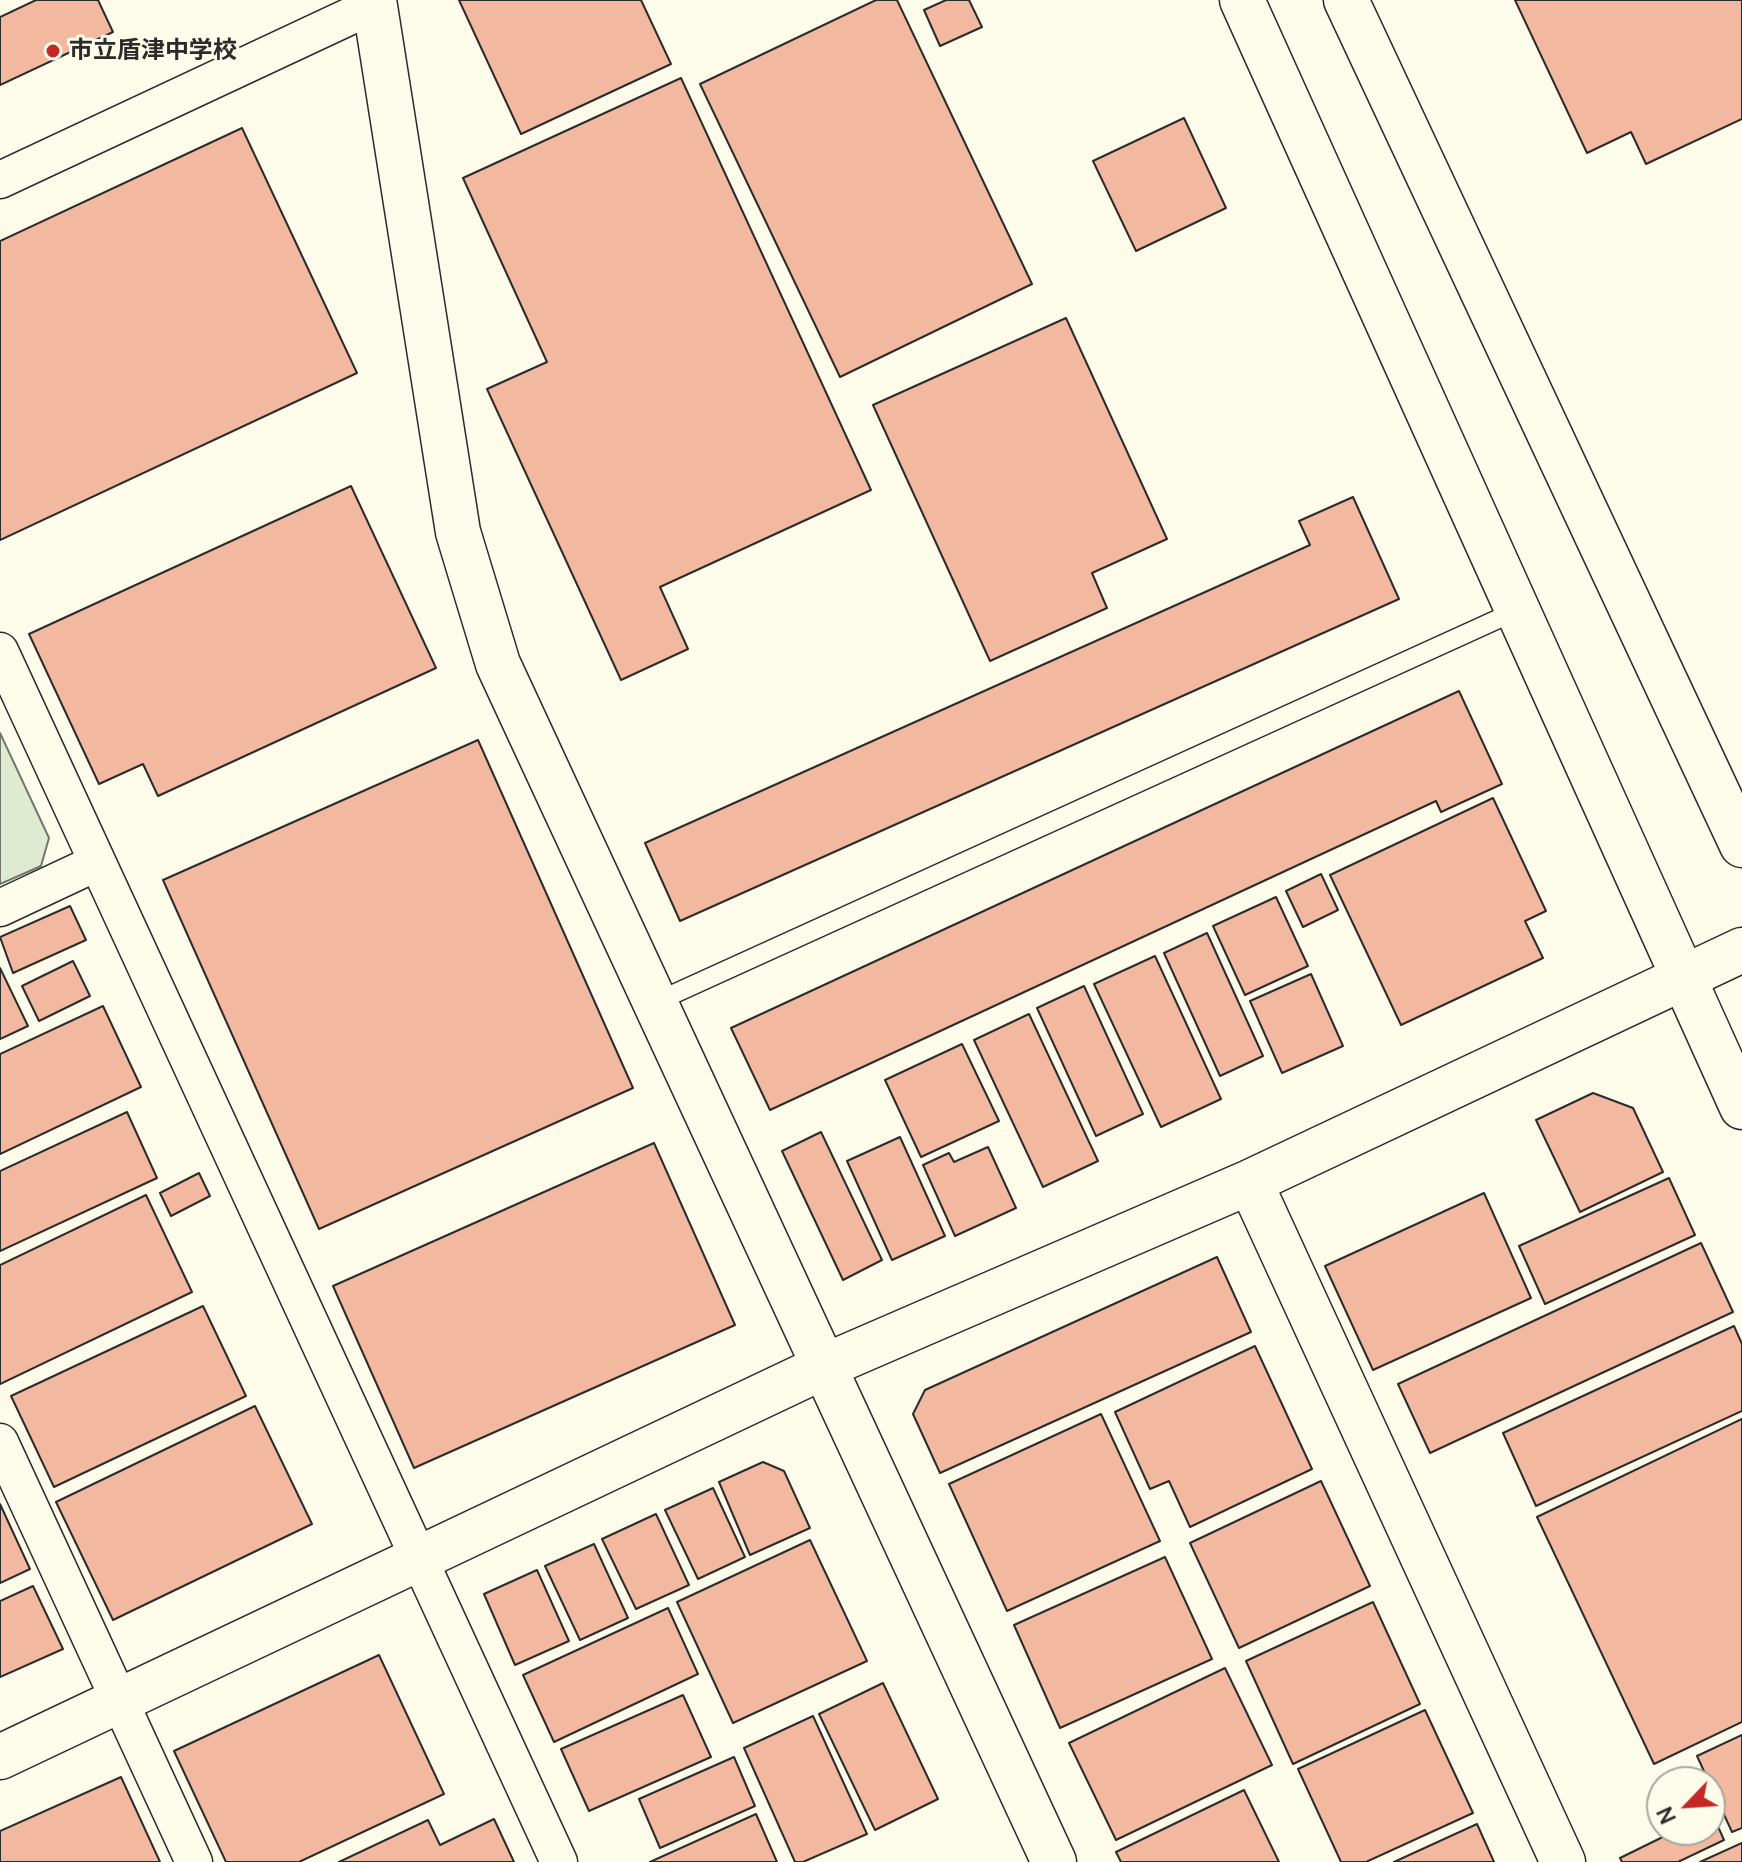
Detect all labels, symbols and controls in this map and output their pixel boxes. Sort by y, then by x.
place label: 市立盾津中学校 [69,37,237,65]
marker: 市立盾津中学校 [44,42,62,60]
north arrow [1646,1766,1726,1846]
text: N [1649,1802,1683,1829]

